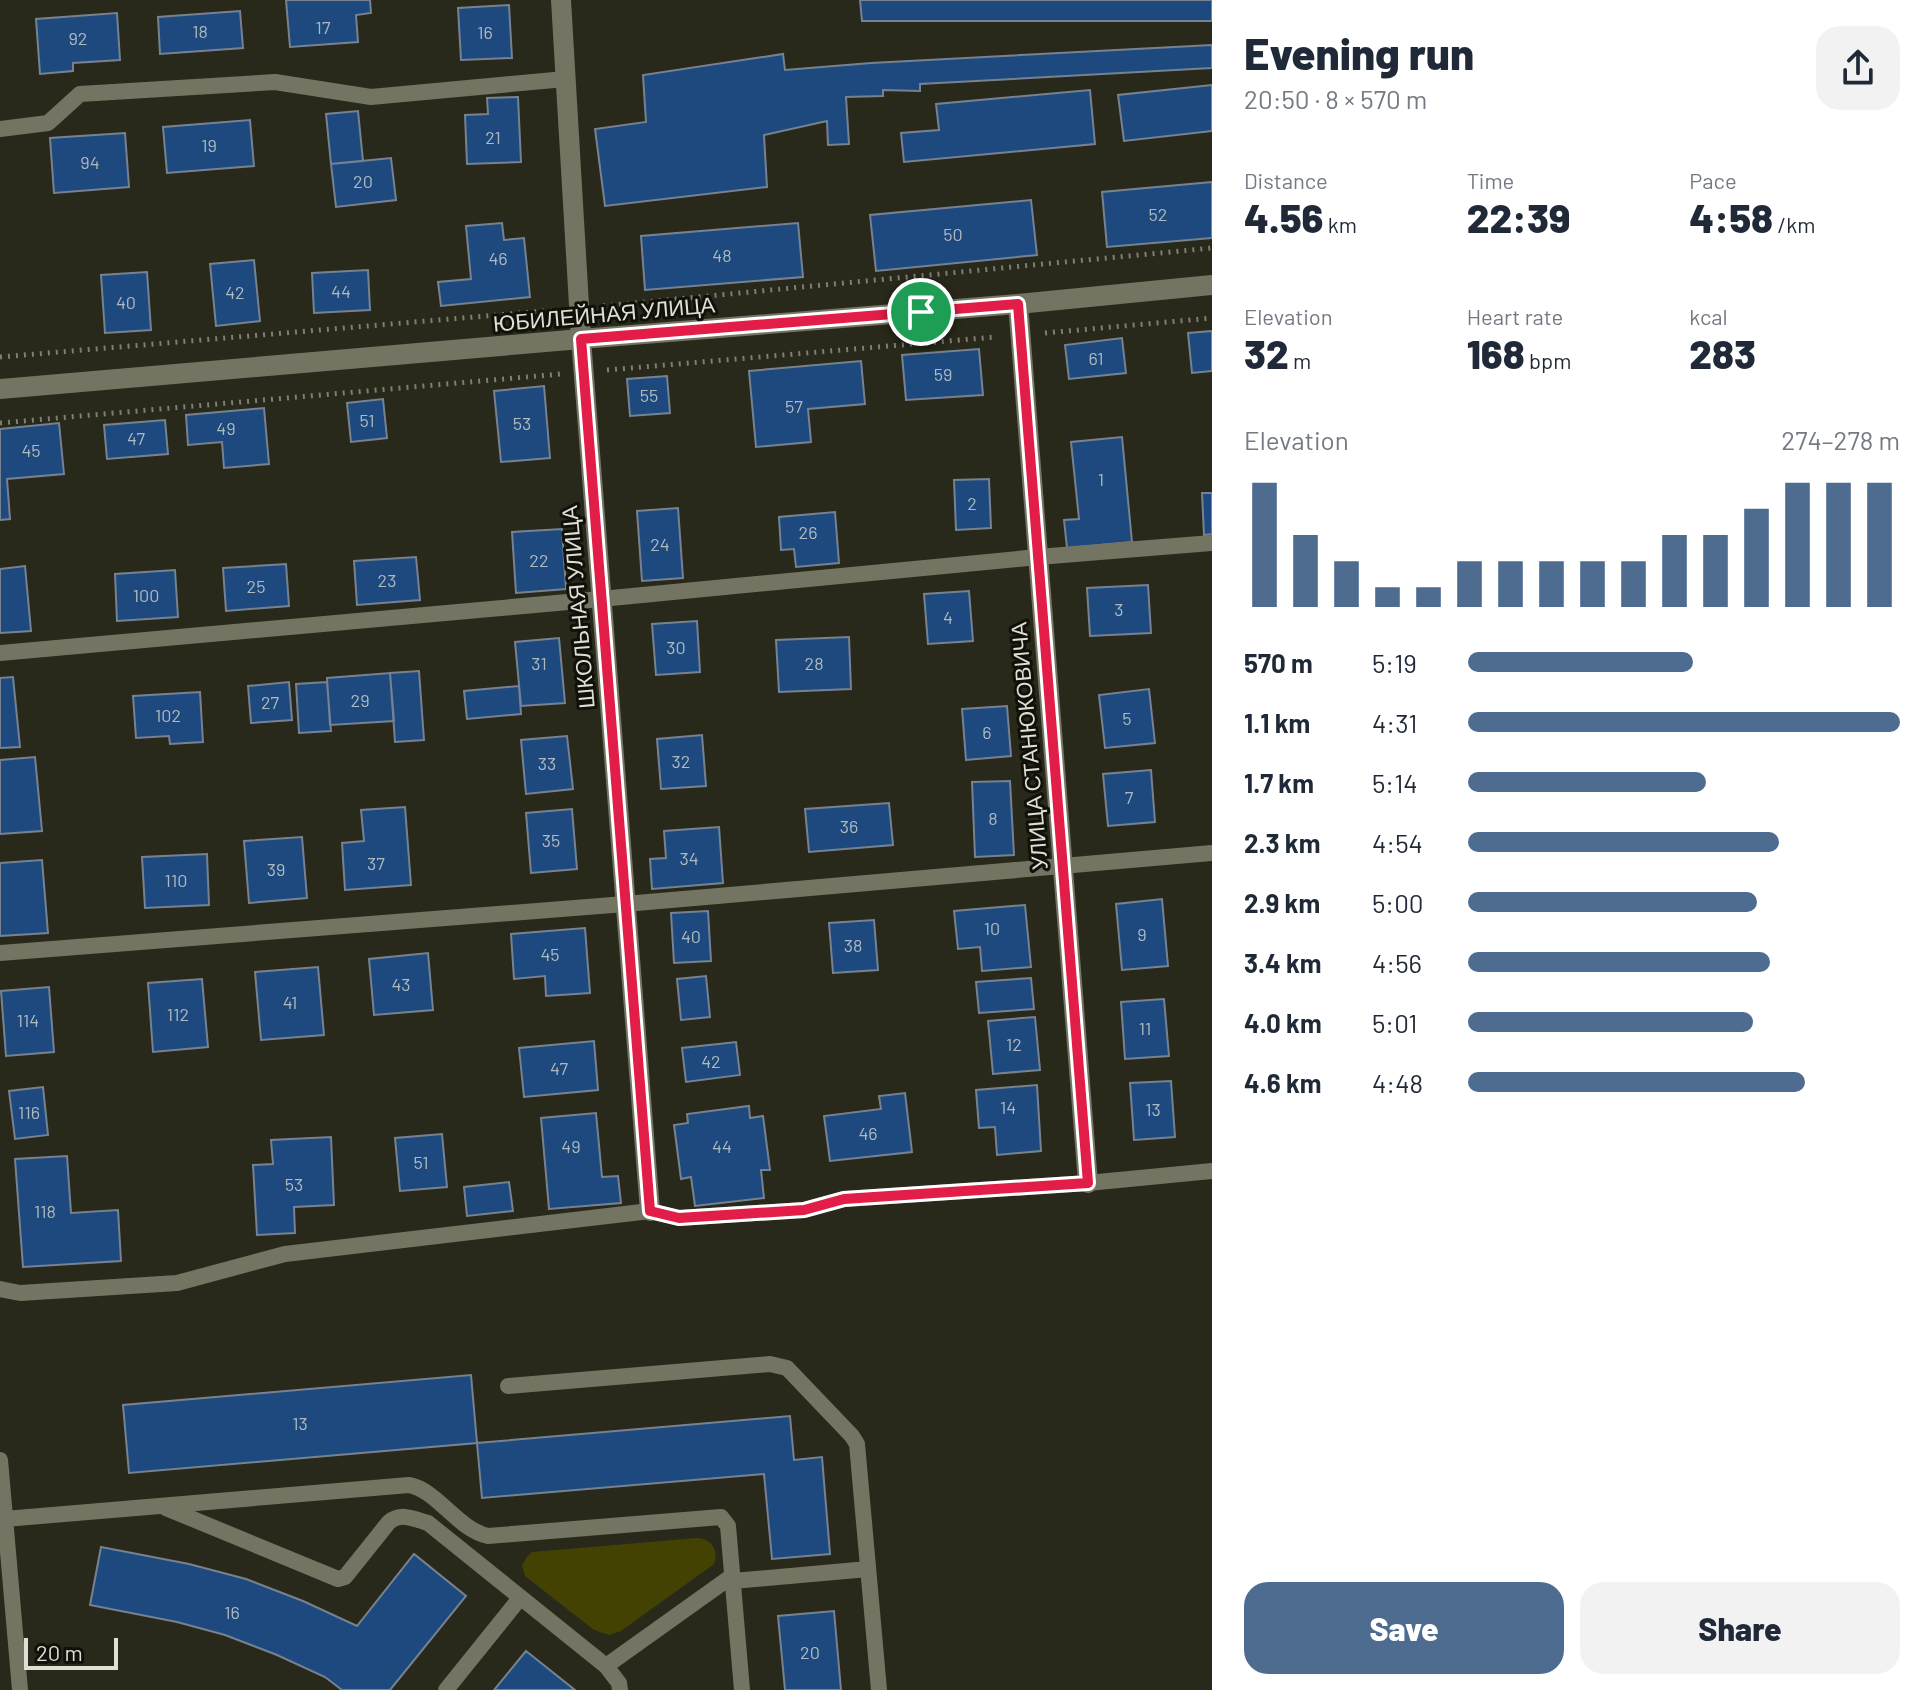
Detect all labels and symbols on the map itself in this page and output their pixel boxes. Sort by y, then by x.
house number: 17 [316,16,331,38]
house number: 18 [192,20,208,42]
house number: 16 [477,21,493,43]
house number: 92 [68,27,88,49]
house number: 21 [485,126,501,148]
house number: 19 [201,134,217,156]
house number: 94 [80,151,100,173]
house number: 20 [353,170,373,192]
house number: 52 [1149,203,1167,225]
house number: 50 [943,223,963,245]
house number: 48 [712,244,732,266]
house number: 46 [488,247,508,269]
pin [887,278,955,346]
house number: 44 [331,280,351,302]
house number: 42 [225,281,245,303]
street label: ЮБИЛЕЙНАЯ УЛИЦА [492,290,716,337]
house number: 40 [116,291,136,313]
house number: 61 [1088,347,1104,369]
house number: 59 [934,363,952,385]
house number: 55 [640,384,658,406]
house number: 57 [785,395,803,417]
house number: 51 [359,409,375,431]
house number: 53 [513,412,531,434]
house number: 49 [216,417,236,439]
house number: 47 [127,427,145,449]
house number: 45 [21,439,41,461]
house number: 1 [1098,468,1104,490]
house number: 2 [967,492,977,514]
street label: ШКОЛЬНАЯ УЛИЦА [555,504,600,710]
house number: 26 [799,521,817,543]
house number: 24 [650,533,670,555]
house number: 22 [529,549,549,571]
house number: 23 [378,569,396,591]
house number: 25 [247,575,265,597]
house number: 100 [133,584,159,606]
house number: 3 [1114,598,1124,620]
house number: 4 [943,606,953,628]
street label: УЛИЦА СТАНЮКОВИЧА [1004,621,1053,871]
house number: 30 [666,636,686,658]
house number: 31 [531,652,547,674]
house number: 28 [804,652,824,674]
house number: 29 [350,689,370,711]
house number: 27 [261,691,280,713]
house number: 102 [155,704,181,726]
house number: 5 [1122,707,1132,729]
house number: 6 [982,721,992,743]
house number: 32 [672,750,690,772]
house number: 33 [538,752,556,774]
house number: 7 [1125,786,1134,808]
house number: 8 [988,807,998,829]
house number: 36 [840,815,858,837]
house number: 35 [542,829,560,851]
house number: 34 [679,847,699,869]
house number: 37 [367,852,385,874]
house number: 39 [267,858,285,880]
house number: 110 [165,869,187,891]
house number: 10 [984,917,1000,939]
house number: 9 [1137,923,1147,945]
house number: 40 [681,925,701,947]
house number: 38 [844,934,862,956]
house number: 45 [540,943,560,965]
house number: 43 [391,973,411,995]
house number: 41 [283,991,297,1013]
house number: 112 [167,1003,189,1025]
house number: 114 [17,1009,39,1031]
house number: 11 [1139,1017,1151,1039]
house number: 12 [1006,1033,1022,1055]
house number: 42 [701,1050,721,1072]
house number: 47 [550,1057,568,1079]
house number: 14 [1000,1096,1016,1118]
house number: 13 [1145,1098,1161,1120]
house number: 116 [18,1101,40,1123]
house number: 46 [858,1122,878,1144]
house number: 49 [561,1135,581,1157]
house number: 44 [712,1135,732,1157]
house number: 51 [413,1151,429,1173]
house number: 53 [285,1173,303,1195]
house number: 118 [34,1200,56,1222]
house number: 13 [292,1412,308,1434]
house number: 16 [224,1601,240,1623]
scale bar [24,1634,118,1670]
house number: 20 [800,1641,820,1663]

